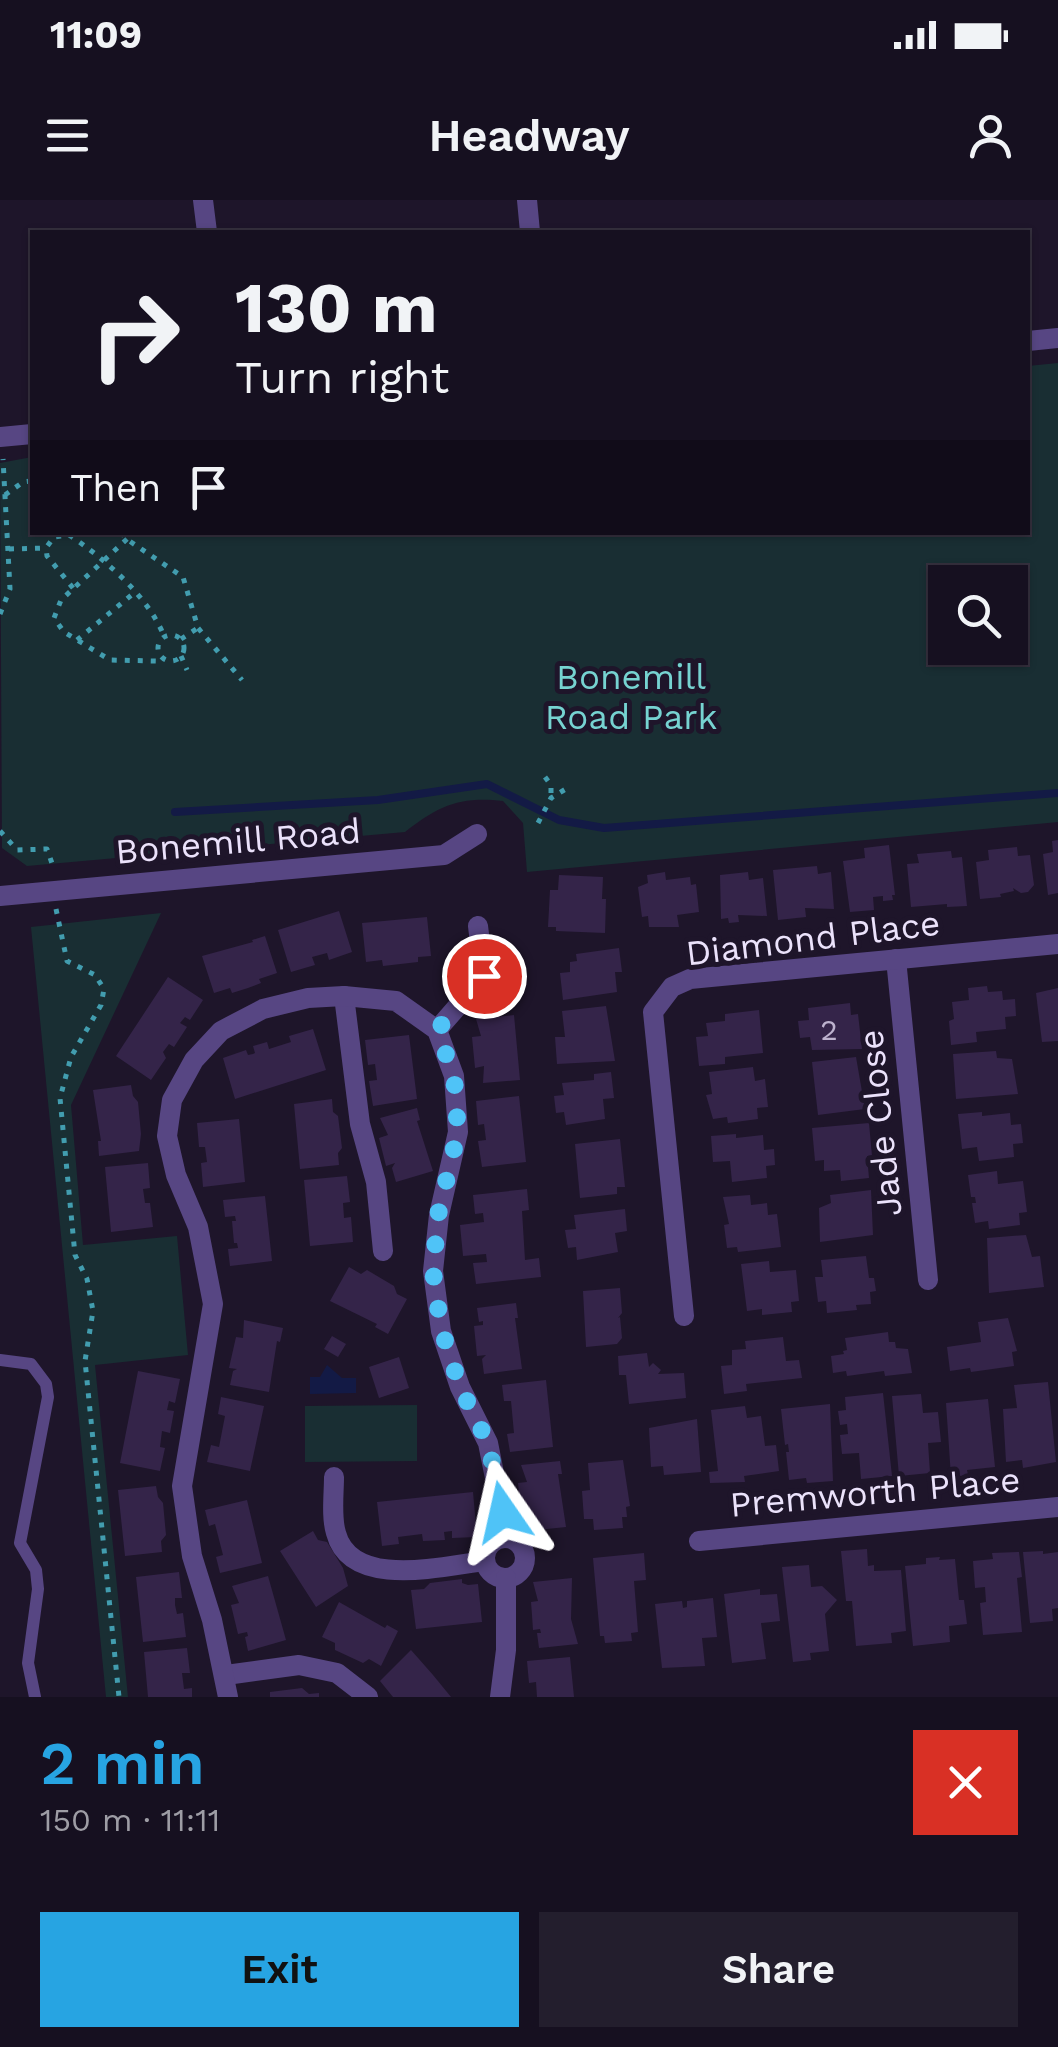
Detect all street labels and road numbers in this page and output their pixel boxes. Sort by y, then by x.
street label: Bonemill Road [114,809,362,873]
street label: Diamond Place [684,902,942,974]
street label: Jade Close [849,1028,911,1218]
street label: Premworth Place [728,1458,1022,1526]

